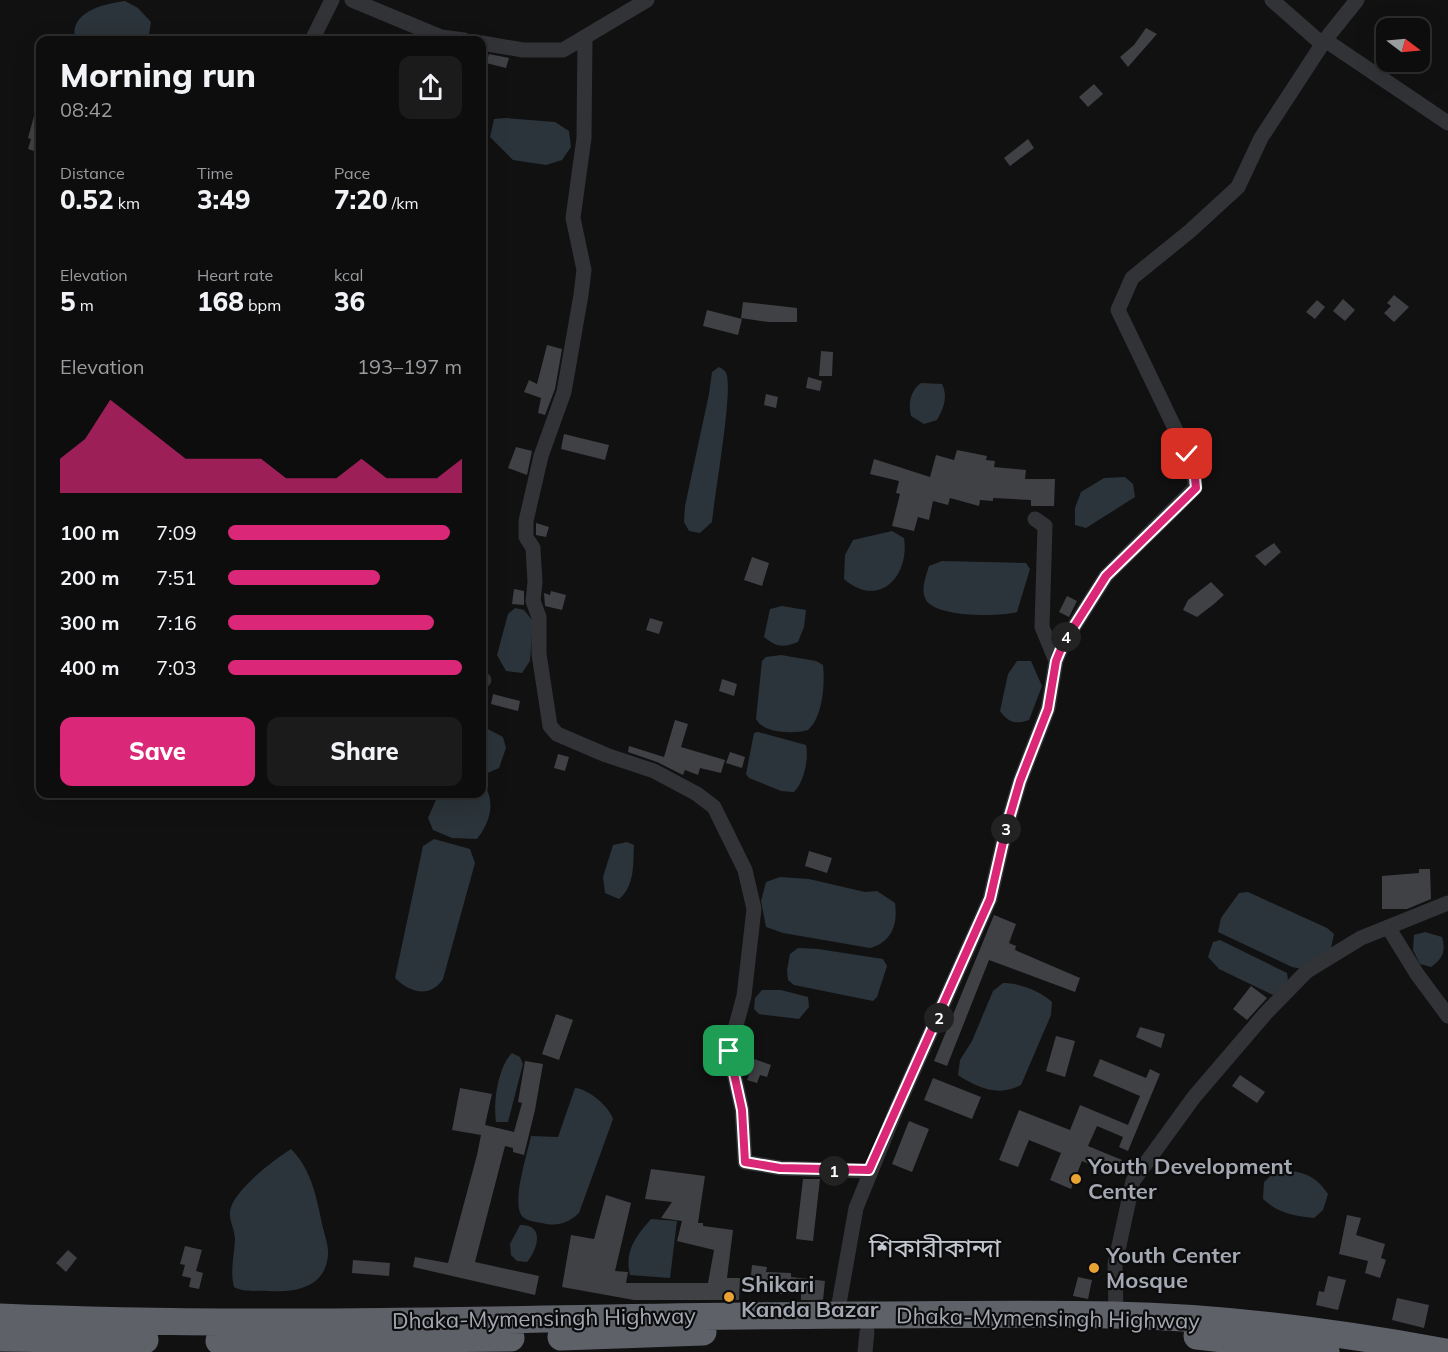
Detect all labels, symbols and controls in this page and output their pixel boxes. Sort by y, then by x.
north arrow [1376,18,1430,72]
map controls [1376,18,1430,72]
text: Morning run [60,54,256,95]
button: share [399,56,462,119]
text: 08:42 [60,97,113,122]
text: Distance [60,163,125,183]
text: Time [197,163,233,183]
text: Pace [334,163,370,183]
text: 0.52 [60,183,114,216]
text: 3:49 [197,183,251,216]
text: 7:20 [334,183,388,216]
text: km [114,193,140,213]
text: /km [388,193,419,213]
text: Elevation [60,265,128,285]
text: Heart rate [197,265,273,285]
text: kcal [334,265,363,285]
text: 5 [60,285,76,318]
text: 168 [197,285,244,318]
text: 36 [334,285,365,318]
text: m [76,295,94,315]
text: bpm [244,295,281,315]
text: Elevation [60,354,145,379]
text: 193–197 m [357,354,462,379]
pin [1161,428,1212,479]
icon: check [1170,437,1203,470]
text: 100 m [60,520,119,545]
text: 7:09 [156,520,197,545]
text: 200 m [60,565,119,590]
text: 7:51 [156,565,197,590]
text: 300 m [60,610,119,635]
text: 7:16 [156,610,197,635]
pin: 4 [1051,622,1081,652]
text: 4 [1061,627,1071,647]
text: 400 m [60,655,119,680]
text: 7:03 [156,655,197,680]
button: Save [60,717,255,786]
button: Share [267,717,462,786]
pin: 3 [991,814,1021,844]
text: 3 [1001,819,1011,839]
pin: 2 [924,1003,954,1033]
text: 2 [934,1008,944,1028]
pin [703,1025,754,1076]
icon: arrive [712,1034,745,1067]
place label: Youth Development Center [1087,1152,1292,1205]
pin: 1 [819,1156,849,1186]
text: 1 [829,1161,839,1181]
marker: Youth Development Center [1069,1172,1083,1186]
district label: শিকারীকান্দা [868,1231,1002,1264]
place label: Youth Center Mosque [1105,1241,1241,1294]
marker: Youth Center Mosque [1087,1261,1101,1275]
place label: Shikari Kanda Bazar [741,1270,879,1323]
marker: Shikari Kanda Bazar [722,1290,736,1304]
street label: Dhaka-Mymensingh Highway [392,1301,696,1335]
street label: Dhaka-Mymensingh Highway [896,1301,1200,1335]

